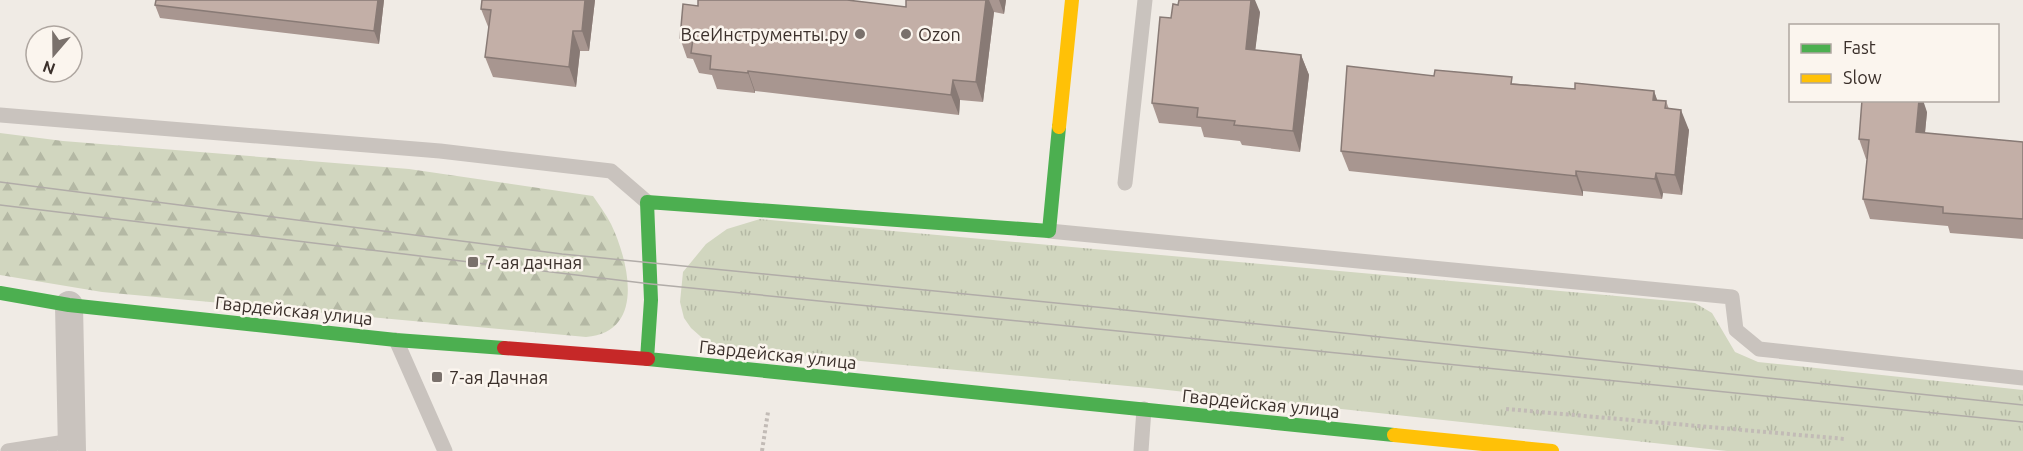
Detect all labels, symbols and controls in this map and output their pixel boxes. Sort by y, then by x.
north arrow [24,24,84,84]
place label: ВсеИнструменты.ру [681,24,848,44]
place label: Ozon [918,24,961,44]
legend [1789,24,1999,102]
marker: ВсеИнструменты.ру [853,27,867,41]
marker: Ozon [899,27,913,41]
text: Fast [1843,37,1876,57]
text: N [40,58,58,79]
text: Slow [1843,67,1882,87]
place label: 7-ая дачная [485,252,582,272]
marker: 7-ая дачная [466,255,480,269]
street label: Гвардейская улица [214,292,374,328]
street label: Гвардейская улица [698,336,858,372]
place label: 7-ая Дачная [449,367,548,387]
marker: 7-ая Дачная [430,370,444,384]
street label: Гвардейская улица [1181,385,1341,421]

